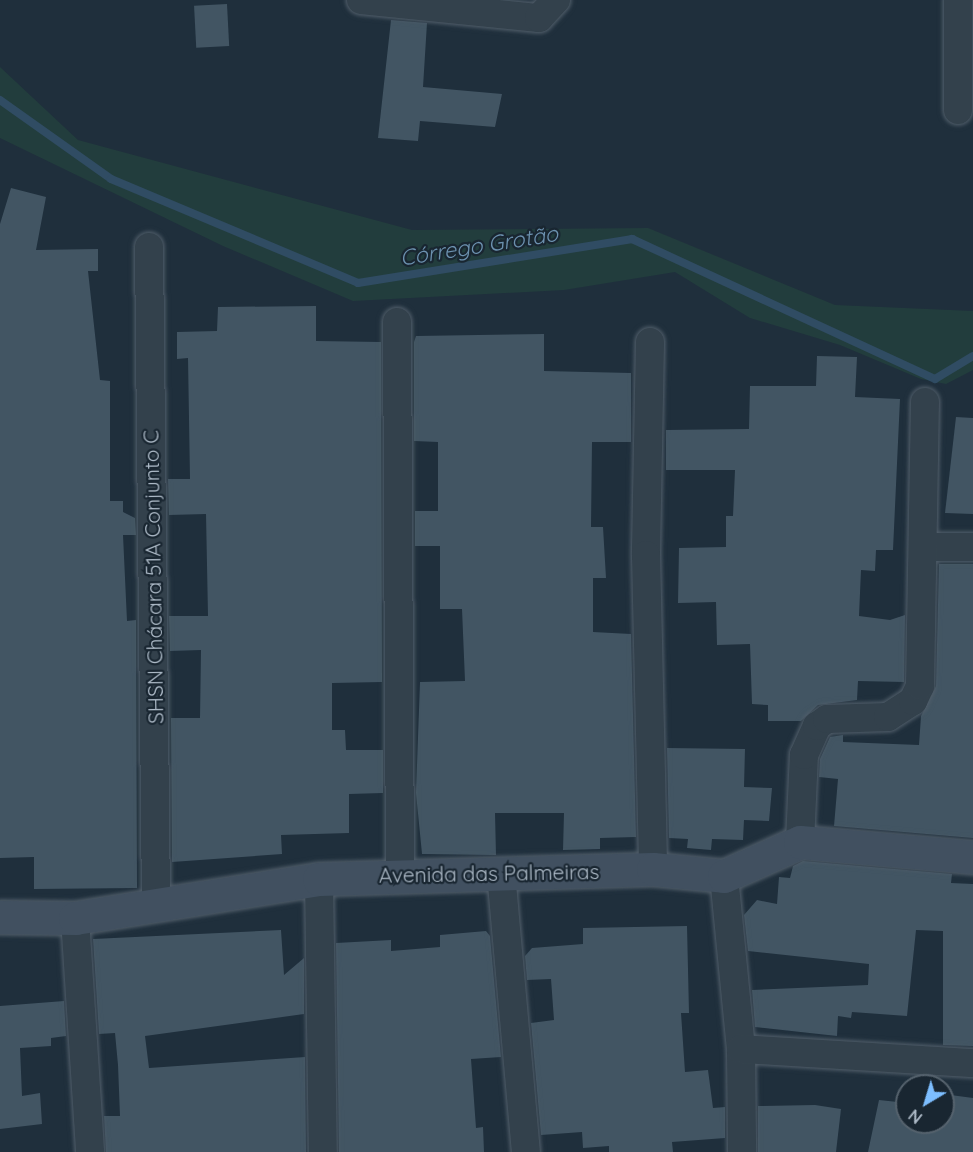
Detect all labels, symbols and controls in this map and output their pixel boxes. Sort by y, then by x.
water label: Córrego Grotão [398,220,560,272]
street label: SHSN Chácara 51A Conjunto C [138,430,168,724]
street label: Avenida das Palmeiras [378,858,600,888]
north arrow [895,1074,955,1134]
text: N [904,1105,926,1128]

